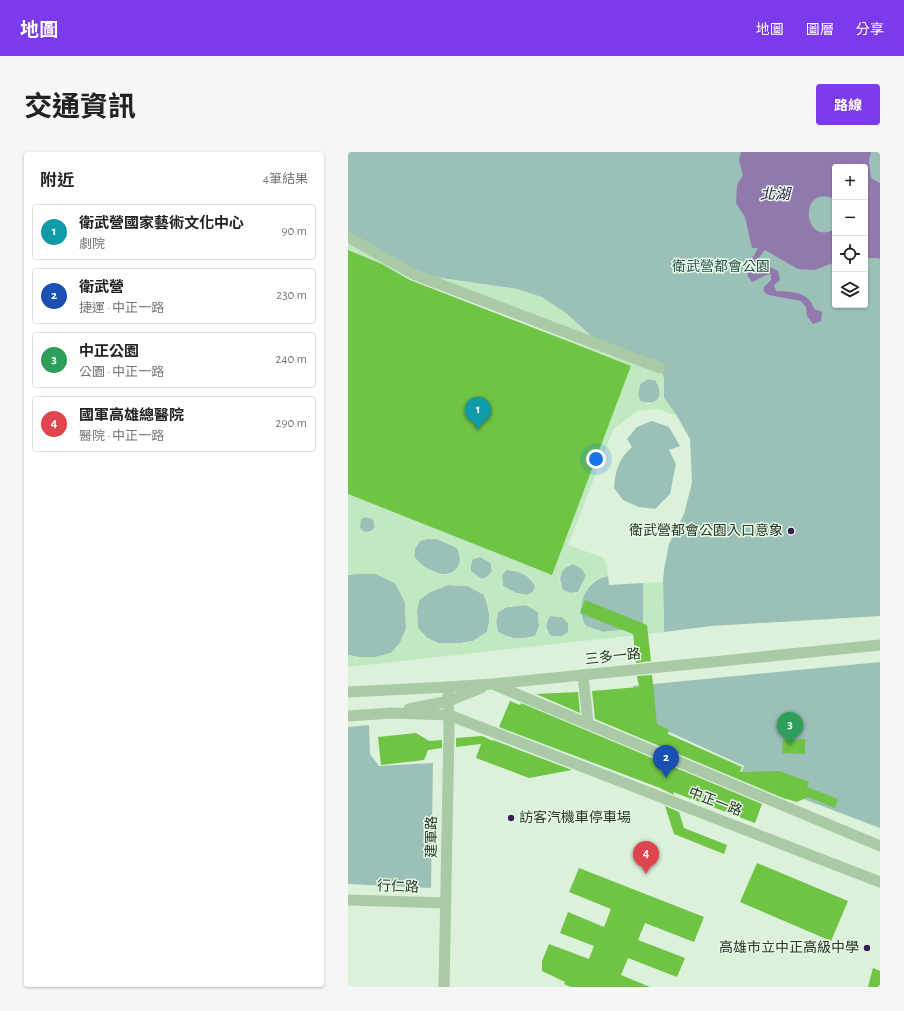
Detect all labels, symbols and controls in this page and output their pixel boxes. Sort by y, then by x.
text: 地圖 [20,21,58,40]
text: 地圖 [756,23,784,37]
text: 圖層 [806,23,834,37]
text: 分享 [856,23,884,37]
button: 路線 [816,84,880,125]
text: 交通資訊 [24,94,136,122]
map controls [832,164,868,308]
button: + [832,164,868,200]
text: 附近 [40,172,74,189]
text: 4筆結果 [263,173,308,186]
water label: 北湖 [760,186,792,202]
button: − [832,200,868,236]
text: 衛武營國家藝術文化中心 [79,216,244,231]
text: 1 [52,225,56,238]
text: 90 m [281,225,307,238]
button: locate [832,236,868,272]
text: 劇院 [79,238,105,251]
park label: 衛武營都會公園 [672,259,770,274]
button: layers [832,272,868,308]
text: 衛武營 [79,280,124,295]
text: 2 [51,289,57,302]
text: 230 m [276,289,307,302]
text: 捷運 · 中正一路 [79,302,164,315]
text: 中正公園 [79,344,139,359]
text: 3 [51,353,57,366]
text: 240 m [275,353,307,366]
text: 公園 · 中正一路 [79,366,164,379]
pin: 1 [465,397,491,430]
text: 國軍高雄總醫院 [79,408,184,423]
text: 4 [51,417,57,430]
text: 290 m [276,417,307,430]
text: 醫院 · 中正一路 [79,430,164,443]
your location [586,449,606,469]
place label: 衛武營都會公園入口意象 [629,522,783,538]
marker: 衛武營都會公園入口意象 [786,526,796,536]
street label: 三多一路 [584,646,642,667]
pin: 3 [777,712,803,745]
pin: 2 [653,745,679,778]
street label: 中正一路 [686,784,744,819]
place label: 訪客汽機車停車場 [519,809,631,825]
marker: 訪客汽機車停車場 [506,813,516,823]
street label: 建軍路 [424,816,439,858]
pin: 4 [633,841,659,874]
street label: 行仁路 [377,878,419,895]
place label: 高雄市立中正高級中學 [719,940,859,955]
marker: 高雄市立中正高級中學 [862,943,872,953]

